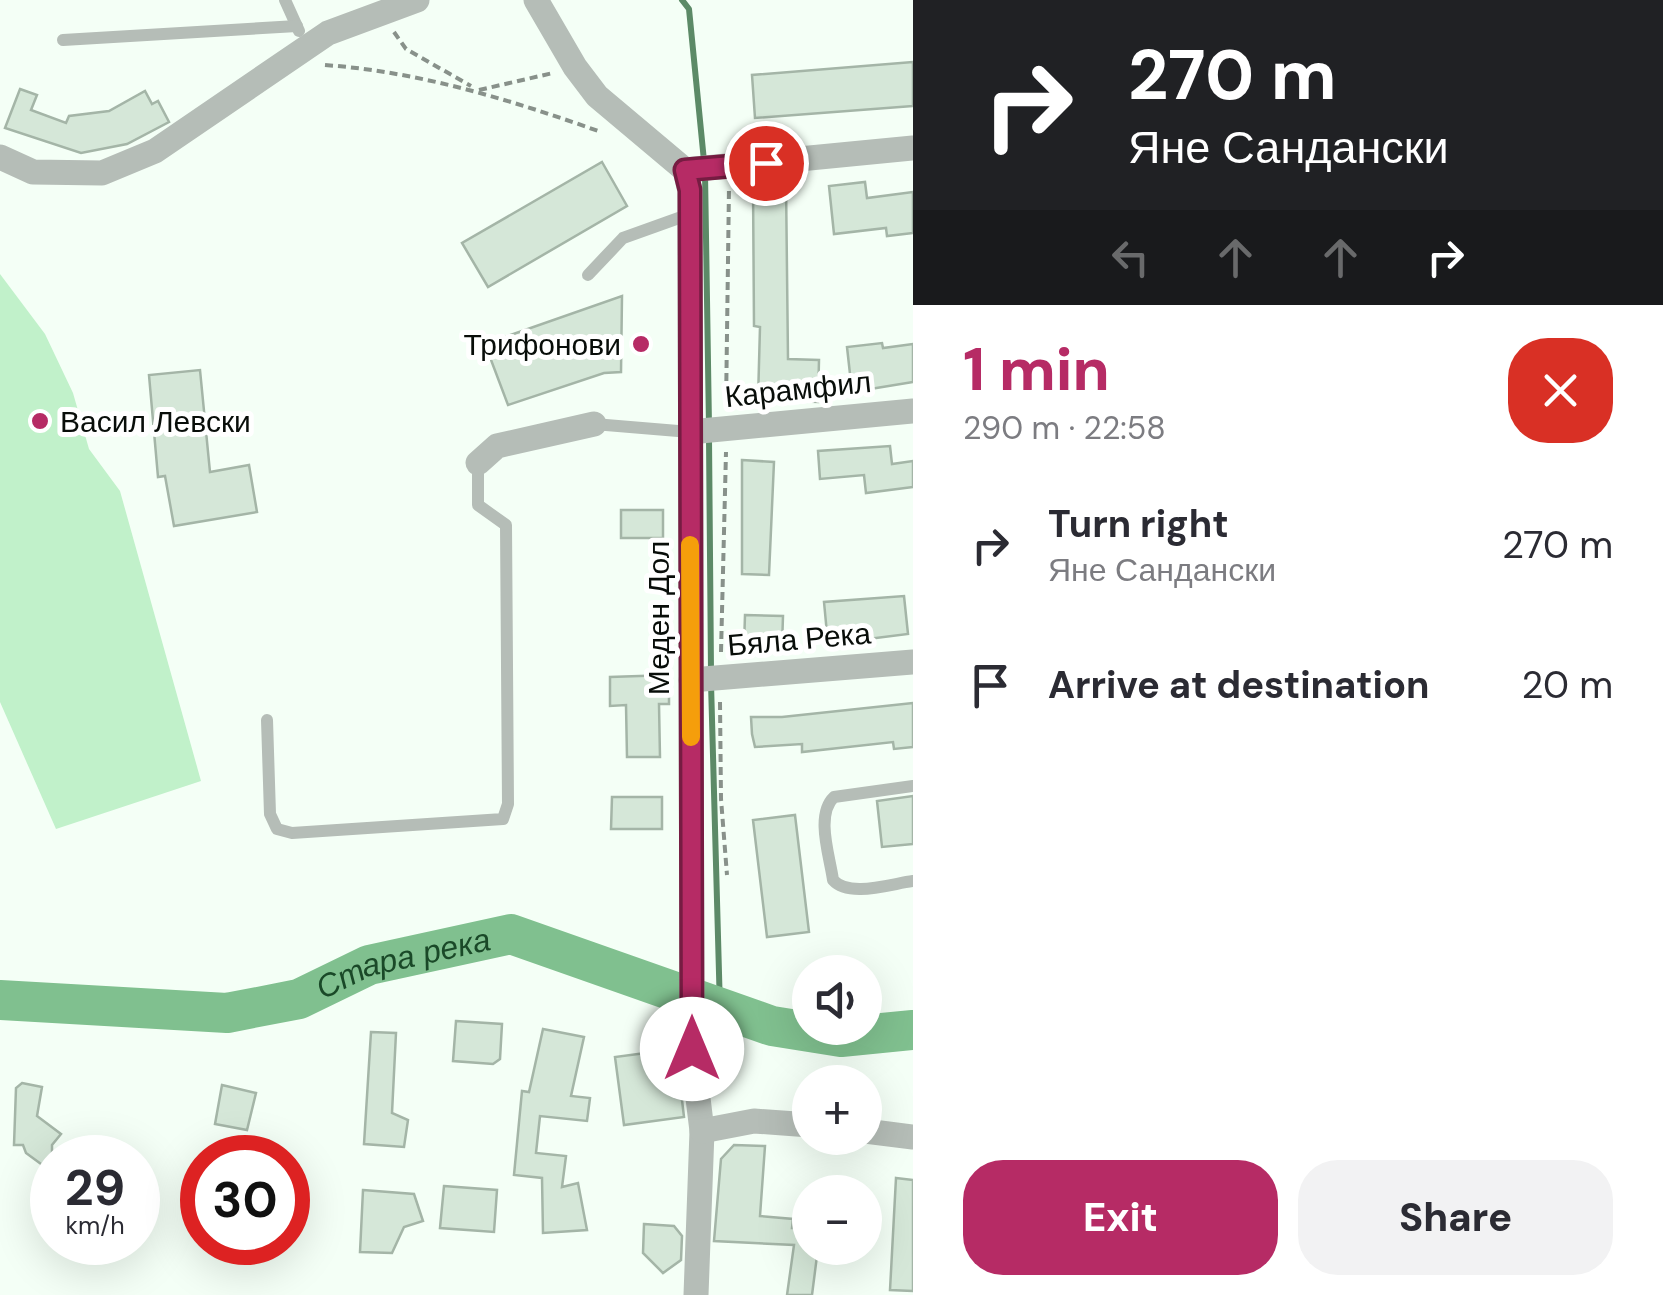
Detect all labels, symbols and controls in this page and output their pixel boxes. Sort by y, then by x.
text: 270 m [1128,30,1337,121]
icon: right [963,40,1093,170]
text: Яне Сандански [1128,118,1449,177]
pin [724,121,809,206]
icon: arrive [739,136,794,191]
icon: left [1103,230,1158,285]
icon: ahead [1208,230,1263,285]
icon: ahead [1313,230,1368,285]
icon: right [1418,230,1473,285]
place label: Трифонови [464,325,621,364]
text: 1 min [963,330,1110,409]
marker: Трифонови [630,333,652,355]
button: close [1508,338,1613,443]
street label: Карамфил [723,362,873,416]
place label: Васил Левски [60,402,251,441]
text: 290 m · 22:58 [963,407,1166,449]
marker: Васил Левски [29,410,51,432]
text: Turn right [1048,499,1229,549]
icon: right [963,518,1018,573]
text: 270 m [1502,520,1613,570]
street label: Меден Дол [639,541,678,695]
text: Яне Сандански [1048,549,1276,591]
street label: Бяла Река [726,613,873,665]
icon: arrive [963,658,1018,713]
text: Arrive at destination [1048,660,1430,710]
text: 20 m [1522,660,1613,710]
water label: Стара река [309,918,494,1009]
map controls [792,955,882,1265]
button: sound [792,955,882,1045]
position arrow [640,997,744,1101]
button: + [792,1065,882,1155]
speed limit sign: 30 [180,1135,310,1265]
text: 29 [65,1155,125,1221]
button: Exit [963,1160,1278,1275]
button: Share [1298,1160,1613,1275]
button: − [792,1175,882,1265]
text: km/h [65,1209,125,1242]

